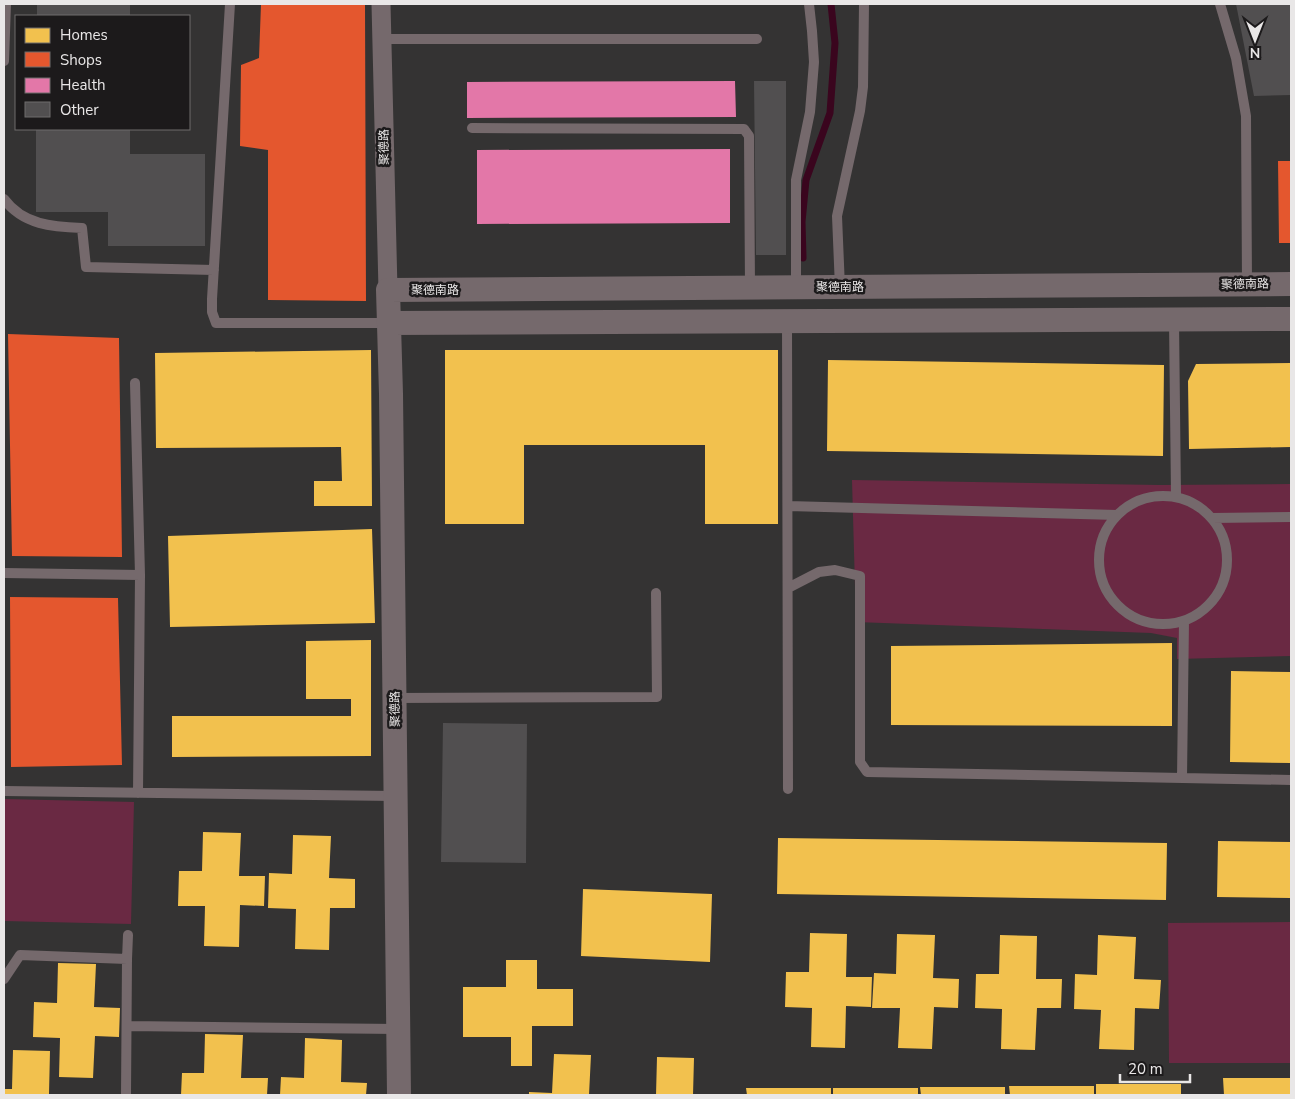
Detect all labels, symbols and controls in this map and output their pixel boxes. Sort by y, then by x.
legend [15,15,190,130]
north arrow [1230,15,1280,65]
text: Homes [60,25,108,45]
text: N [1250,43,1260,62]
text: Shops [60,50,102,70]
text: Health [60,75,105,95]
text: Other [60,100,99,120]
street label: 聚德路 [376,129,392,165]
street label: 聚德南路 [1221,276,1269,292]
street label: 聚德南路 [816,279,864,295]
street label: 聚德南路 [411,282,459,298]
street label: 聚德路 [387,691,403,727]
scale bar [1120,1052,1190,1084]
text: 20 m [1128,1059,1163,1079]

